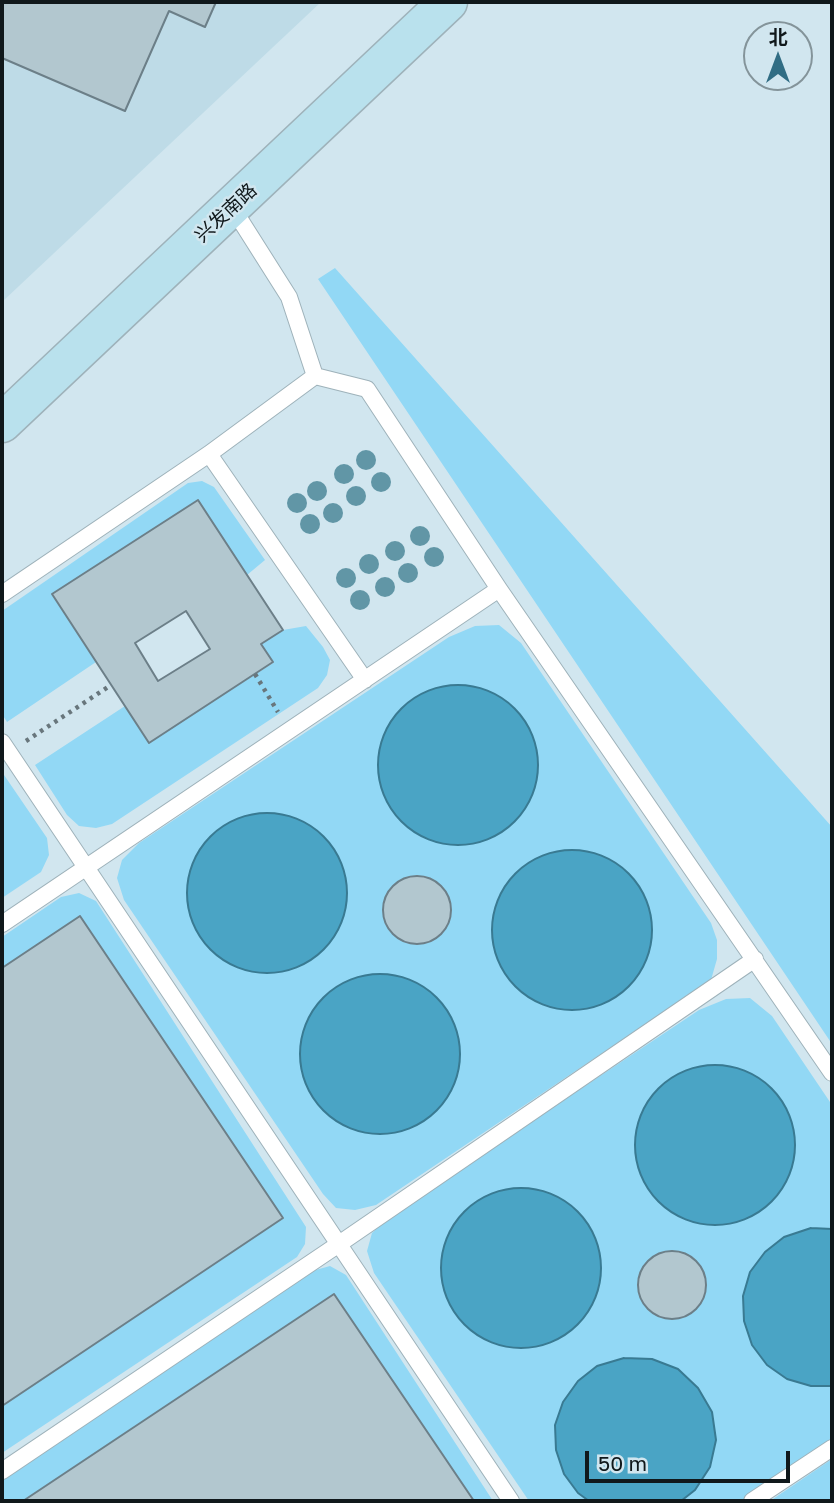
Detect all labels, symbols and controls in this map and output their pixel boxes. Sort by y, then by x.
north arrow [743,21,813,91]
text: 北 [768,25,788,48]
street label: 兴发南路 [190,179,262,247]
scale bar [589,1436,794,1480]
text: 50 m [598,1450,647,1476]

